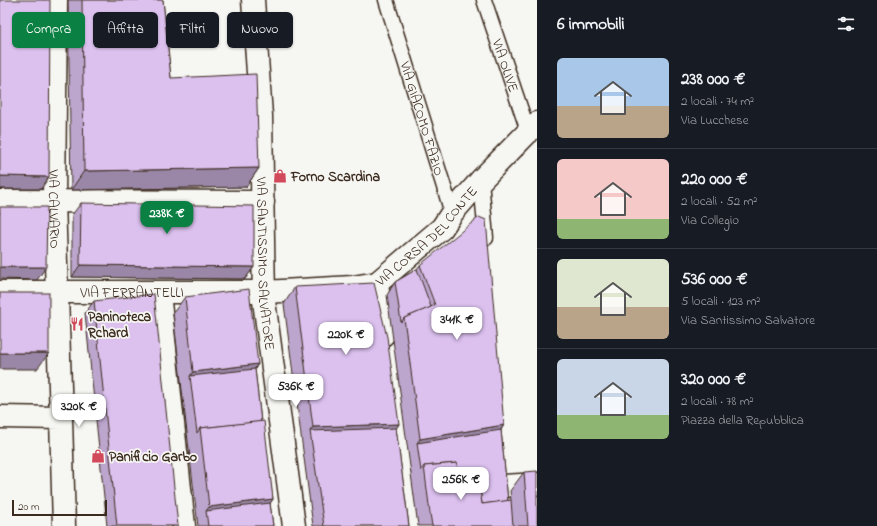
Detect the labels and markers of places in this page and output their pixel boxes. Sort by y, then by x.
place label: Forno Scardina [290,167,381,188]
shop icon: Forno Scardina [272,168,288,184]
pin: 238K € [134,201,200,235]
place label: Paninoteca Rchard [87,307,152,344]
pin: 341K € [424,307,490,341]
restaurant icon: Paninoteca Rchard [69,316,85,332]
pin: 220K € [313,322,379,356]
pin: 536K € [263,374,329,408]
pin: 320K € [46,394,112,428]
place label: Panificio Garbo [109,447,197,468]
shop icon: Panificio Garbo [90,448,106,464]
pin: 256K € [428,467,494,501]

